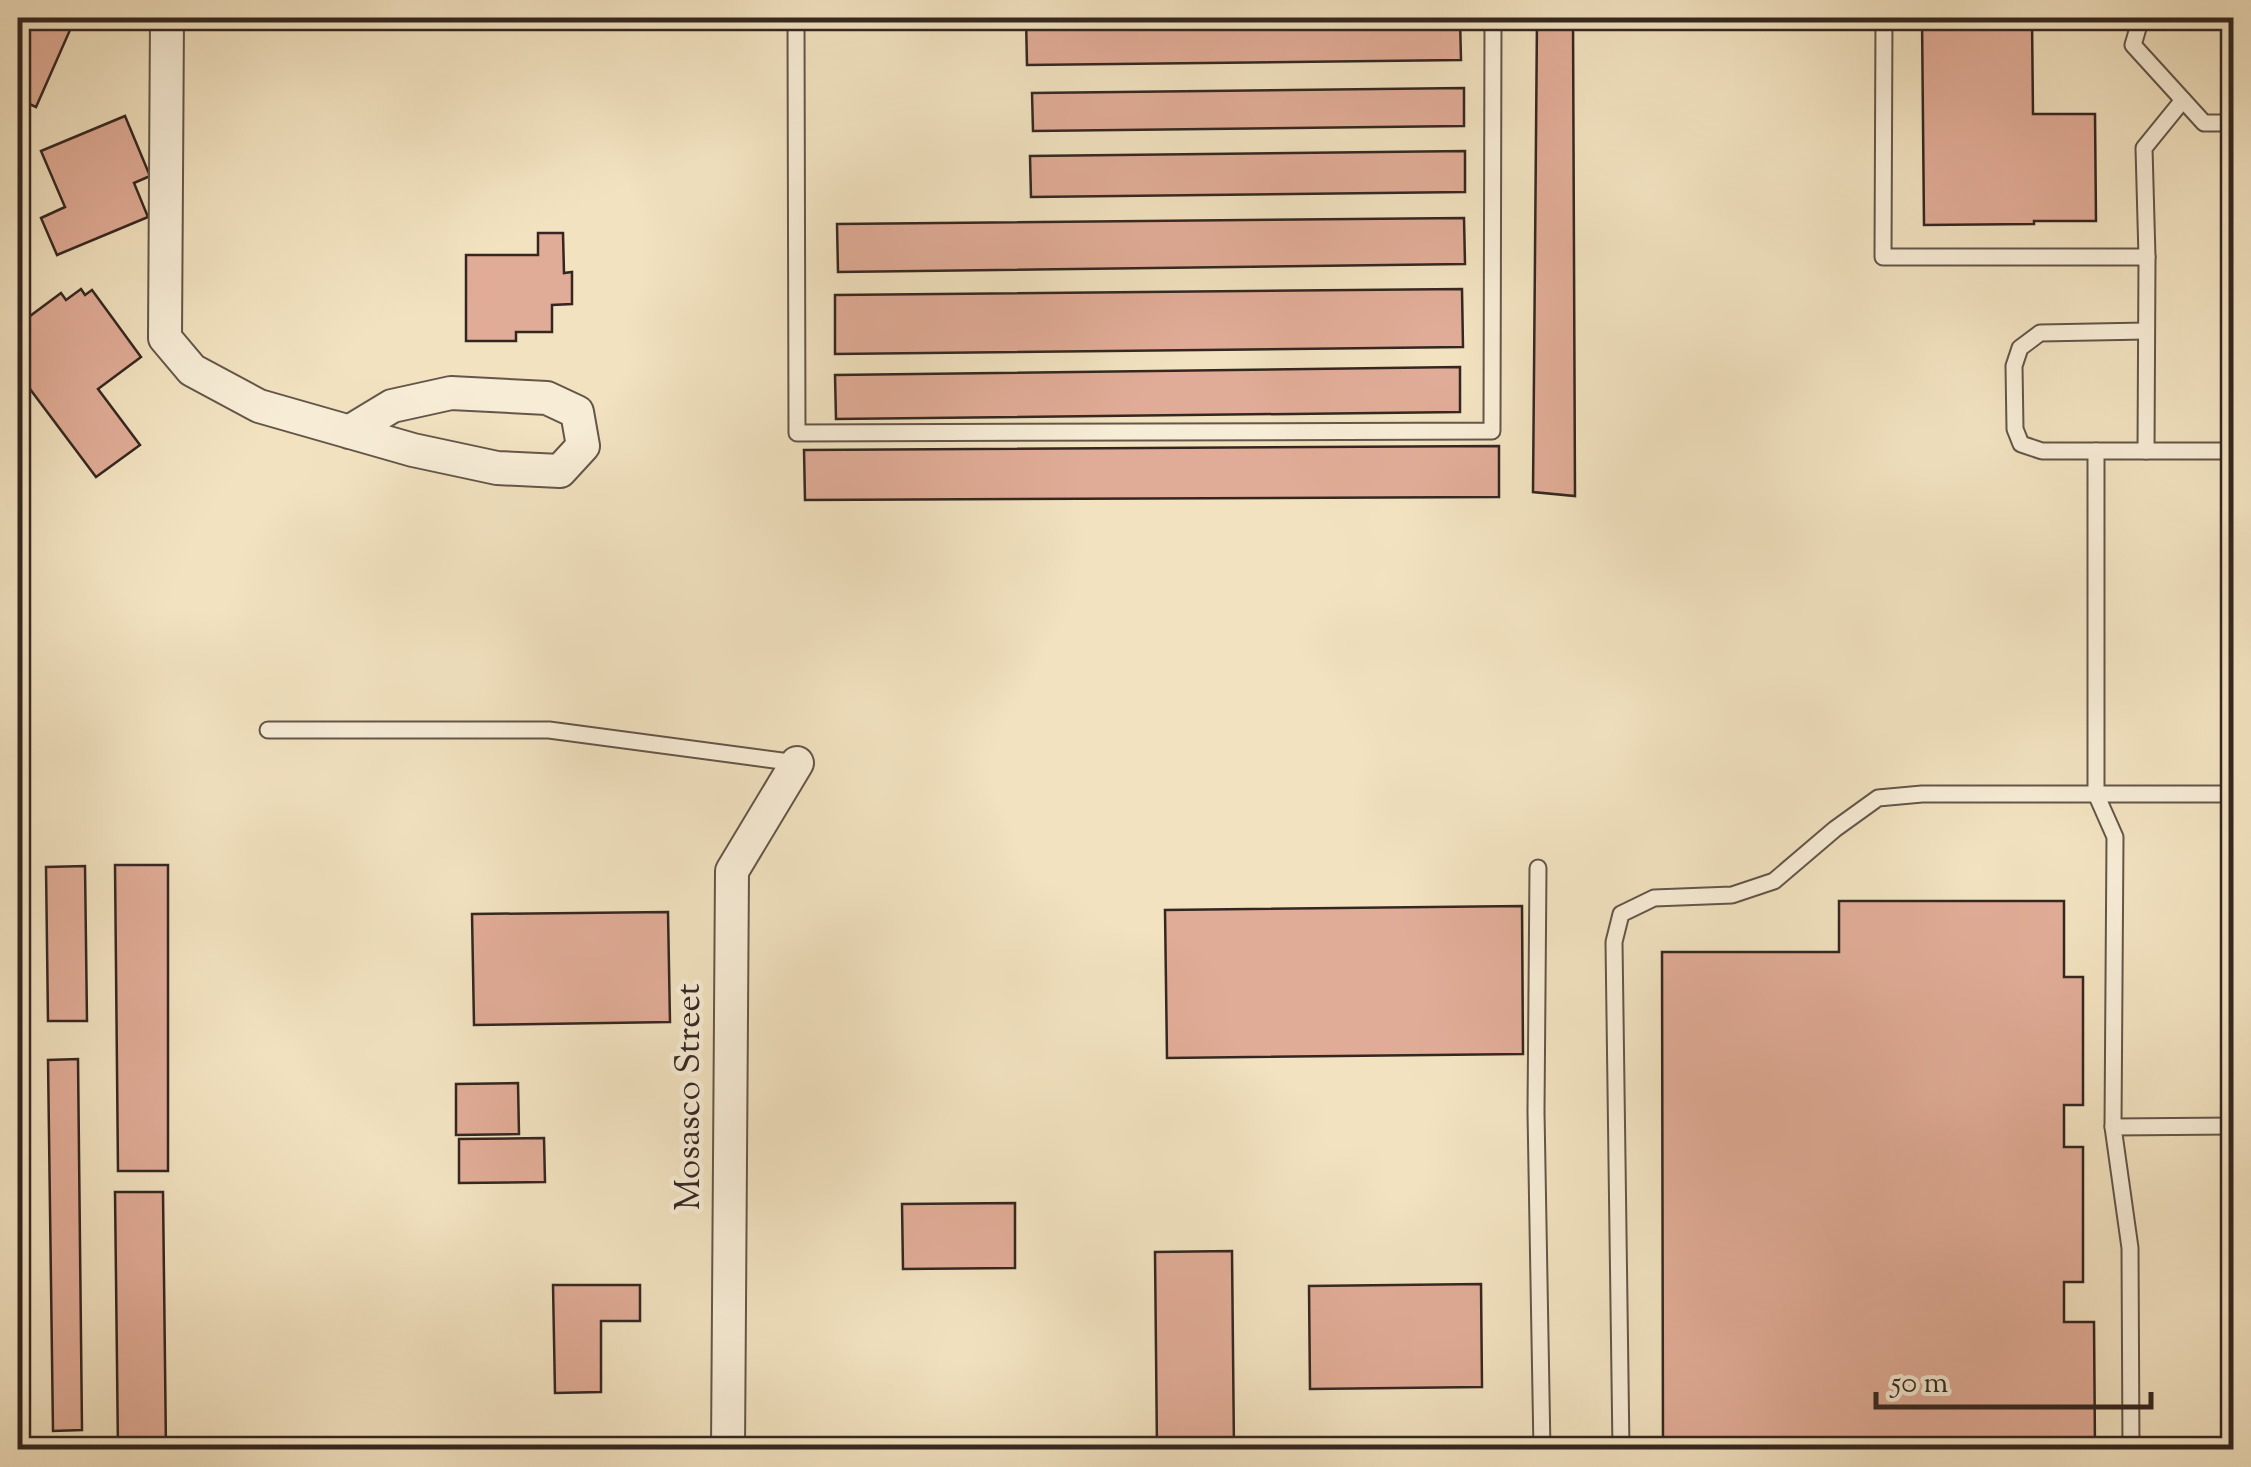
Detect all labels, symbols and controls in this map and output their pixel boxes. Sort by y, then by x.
street label: Mosasco Street [665,983,716,1211]
scale bar [1876,1347,2151,1409]
text: 50 m [1889,1363,1949,1406]

